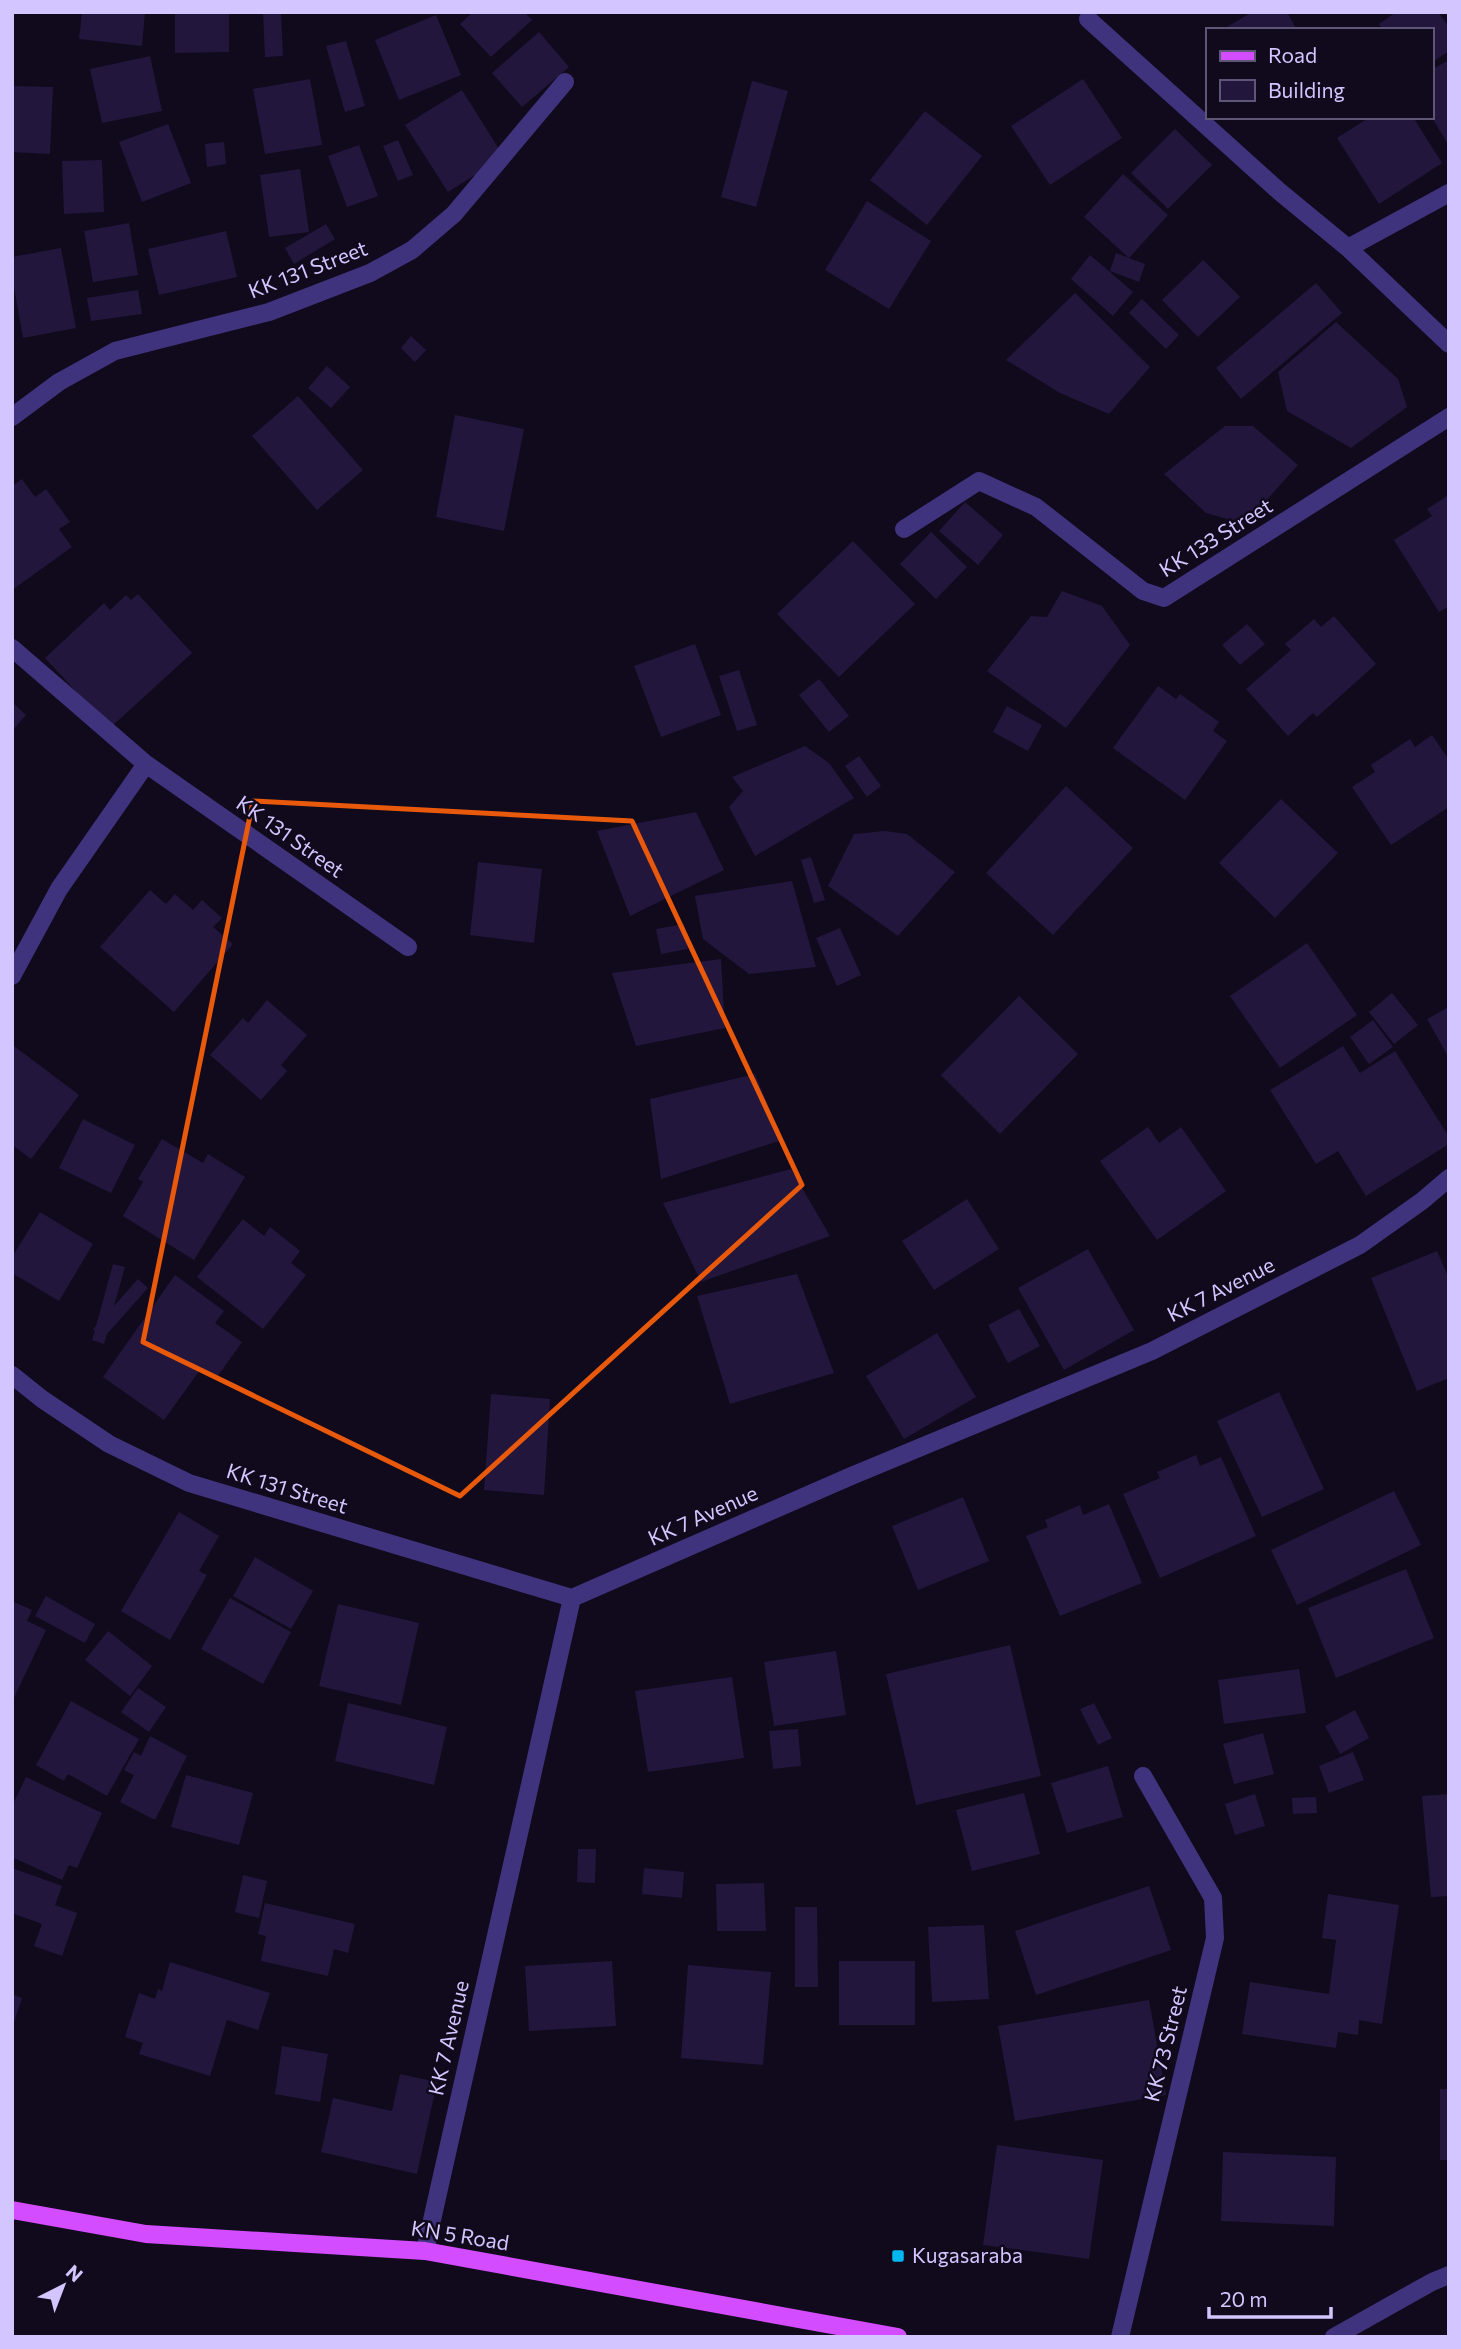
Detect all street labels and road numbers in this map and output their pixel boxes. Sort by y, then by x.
street label: KK 131 Street [244,234,371,303]
street label: KK 133 Street [1154,492,1276,581]
street label: KK 131 Street [232,790,349,882]
street label: KK 7 Avenue [1162,1251,1278,1326]
street label: KK 131 Street [224,1457,351,1518]
street label: KK 7 Avenue [644,1479,761,1550]
street label: KK 7 Avenue [422,1978,473,2098]
street label: KK 73 Street [1138,1983,1191,2104]
street label: KN 5 Road [409,2214,511,2255]

